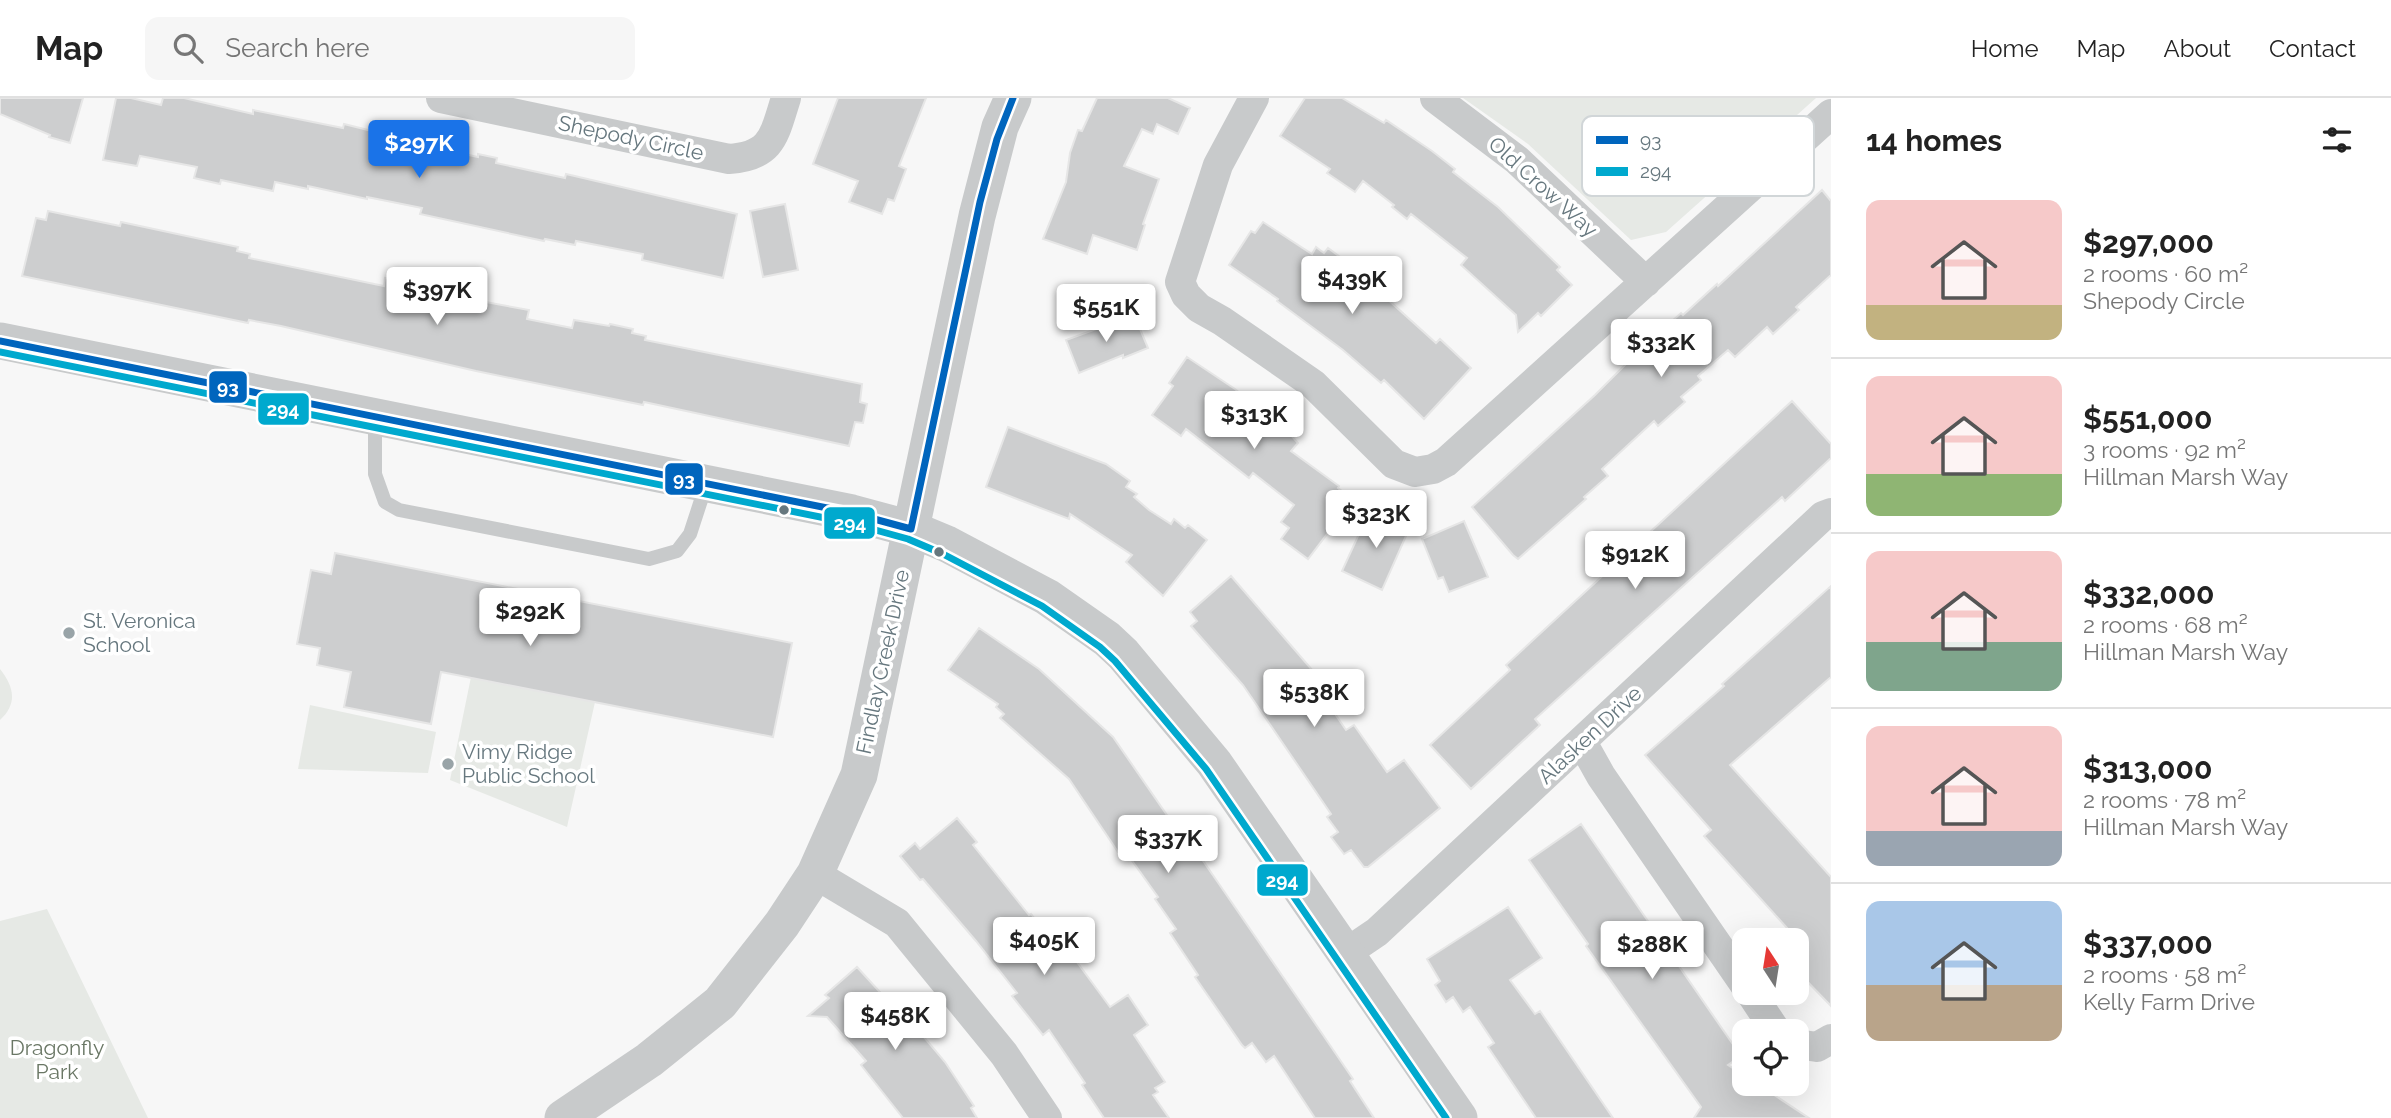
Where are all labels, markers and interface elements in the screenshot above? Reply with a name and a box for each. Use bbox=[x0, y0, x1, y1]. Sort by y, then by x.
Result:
search box bbox=[145, 17, 635, 80]
text: Map bbox=[35, 29, 103, 68]
icon: search bbox=[169, 29, 207, 67]
text: Search here bbox=[225, 33, 370, 63]
text: Home bbox=[1971, 34, 2039, 63]
text: Map bbox=[2077, 34, 2125, 63]
text: About bbox=[2163, 34, 2231, 63]
text: Contact bbox=[2269, 34, 2356, 63]
street label: Shepody Circle bbox=[556, 110, 706, 165]
legend bbox=[1582, 116, 1814, 196]
pin: $297K bbox=[370, 120, 468, 180]
icon: filters bbox=[2318, 121, 2356, 159]
text: 14 homes bbox=[1866, 123, 2002, 158]
text: $297K bbox=[384, 129, 454, 156]
text: 93 bbox=[1640, 129, 1661, 151]
street label: Old Crow Way bbox=[1484, 131, 1603, 242]
text: 294 bbox=[1640, 160, 1671, 182]
text: $297,000 bbox=[2083, 225, 2214, 260]
icon: home bbox=[1922, 228, 2006, 312]
pin: $439K bbox=[1303, 256, 1401, 316]
text: 2 rooms · 60 m² bbox=[2083, 260, 2248, 287]
text: $439K bbox=[1317, 265, 1387, 292]
pin: $397K bbox=[388, 268, 486, 327]
text: $397K bbox=[402, 276, 472, 303]
pin: $551K bbox=[1057, 285, 1155, 344]
text: Shepody Circle bbox=[2083, 287, 2245, 314]
text: $551K bbox=[1073, 293, 1139, 320]
pin: $332K bbox=[1612, 320, 1710, 379]
text: $332K bbox=[1627, 328, 1695, 355]
line badge: 93 bbox=[208, 370, 248, 404]
text: 93 bbox=[217, 376, 239, 398]
line badge: 294 bbox=[257, 392, 310, 426]
pin: $313K bbox=[1205, 392, 1303, 451]
text: 294 bbox=[267, 398, 300, 420]
text: $313K bbox=[1221, 400, 1287, 427]
text: $551,000 bbox=[2083, 401, 2212, 436]
icon: home bbox=[1922, 404, 2006, 488]
text: 3 rooms · 92 m² bbox=[2083, 436, 2246, 463]
line badge: 93 bbox=[664, 462, 704, 496]
text: Hillman Marsh Way bbox=[2083, 463, 2288, 490]
text: 93 bbox=[673, 468, 695, 490]
pin: $323K bbox=[1327, 490, 1425, 550]
text: $323K bbox=[1342, 499, 1410, 526]
unlabelled marker bbox=[777, 503, 791, 517]
line badge: 294 bbox=[823, 506, 876, 540]
text: 294 bbox=[834, 512, 867, 534]
pin: $912K bbox=[1586, 532, 1684, 591]
text: $912K bbox=[1601, 540, 1669, 567]
unlabelled marker bbox=[932, 545, 946, 559]
street label: Findlay Creek Drive bbox=[851, 567, 914, 756]
text: $332,000 bbox=[2083, 576, 2214, 611]
icon: home bbox=[1922, 579, 2006, 663]
pin: $292K bbox=[481, 588, 579, 648]
text: $292K bbox=[495, 597, 565, 624]
place label: St. Veronica School bbox=[83, 608, 196, 657]
text: 2 rooms · 68 m² bbox=[2083, 611, 2248, 638]
marker: St. Veronica School bbox=[61, 625, 77, 641]
text: Hillman Marsh Way bbox=[2083, 638, 2288, 665]
pin: $538K bbox=[1265, 670, 1363, 729]
text: $538K bbox=[1279, 678, 1349, 705]
street label: Alasken Drive bbox=[1533, 680, 1646, 789]
place label: Vimy Ridge Public School bbox=[462, 739, 595, 788]
text: $313,000 bbox=[2083, 751, 2212, 786]
icon: home bbox=[1922, 754, 2006, 838]
marker: Vimy Ridge Public School bbox=[440, 756, 456, 772]
text: 2 rooms · 78 m² bbox=[2083, 786, 2246, 813]
text: Hillman Marsh Way bbox=[2083, 813, 2288, 840]
pin: $337K bbox=[1119, 816, 1217, 875]
text: $337K bbox=[1134, 824, 1202, 851]
line badge: 294 bbox=[1256, 863, 1309, 897]
text: 294 bbox=[1266, 869, 1299, 891]
pin: $405K bbox=[995, 918, 1093, 977]
pin: $288K bbox=[1603, 922, 1701, 981]
text: $405K bbox=[1009, 926, 1079, 953]
text: $337,000 bbox=[2083, 926, 2213, 961]
north arrow bbox=[1732, 928, 1810, 1004]
map controls bbox=[1732, 928, 1809, 1096]
icon: home bbox=[1922, 929, 2006, 1013]
text: $288K bbox=[1617, 930, 1687, 957]
text: 2 rooms · 58 m² bbox=[2083, 961, 2246, 988]
text: Kelly Farm Drive bbox=[2083, 988, 2255, 1015]
pin: $458K bbox=[846, 992, 944, 1052]
text: $458K bbox=[860, 1001, 930, 1028]
button: locate bbox=[1732, 1019, 1809, 1096]
park label: Dragonfly Park bbox=[10, 1035, 104, 1084]

